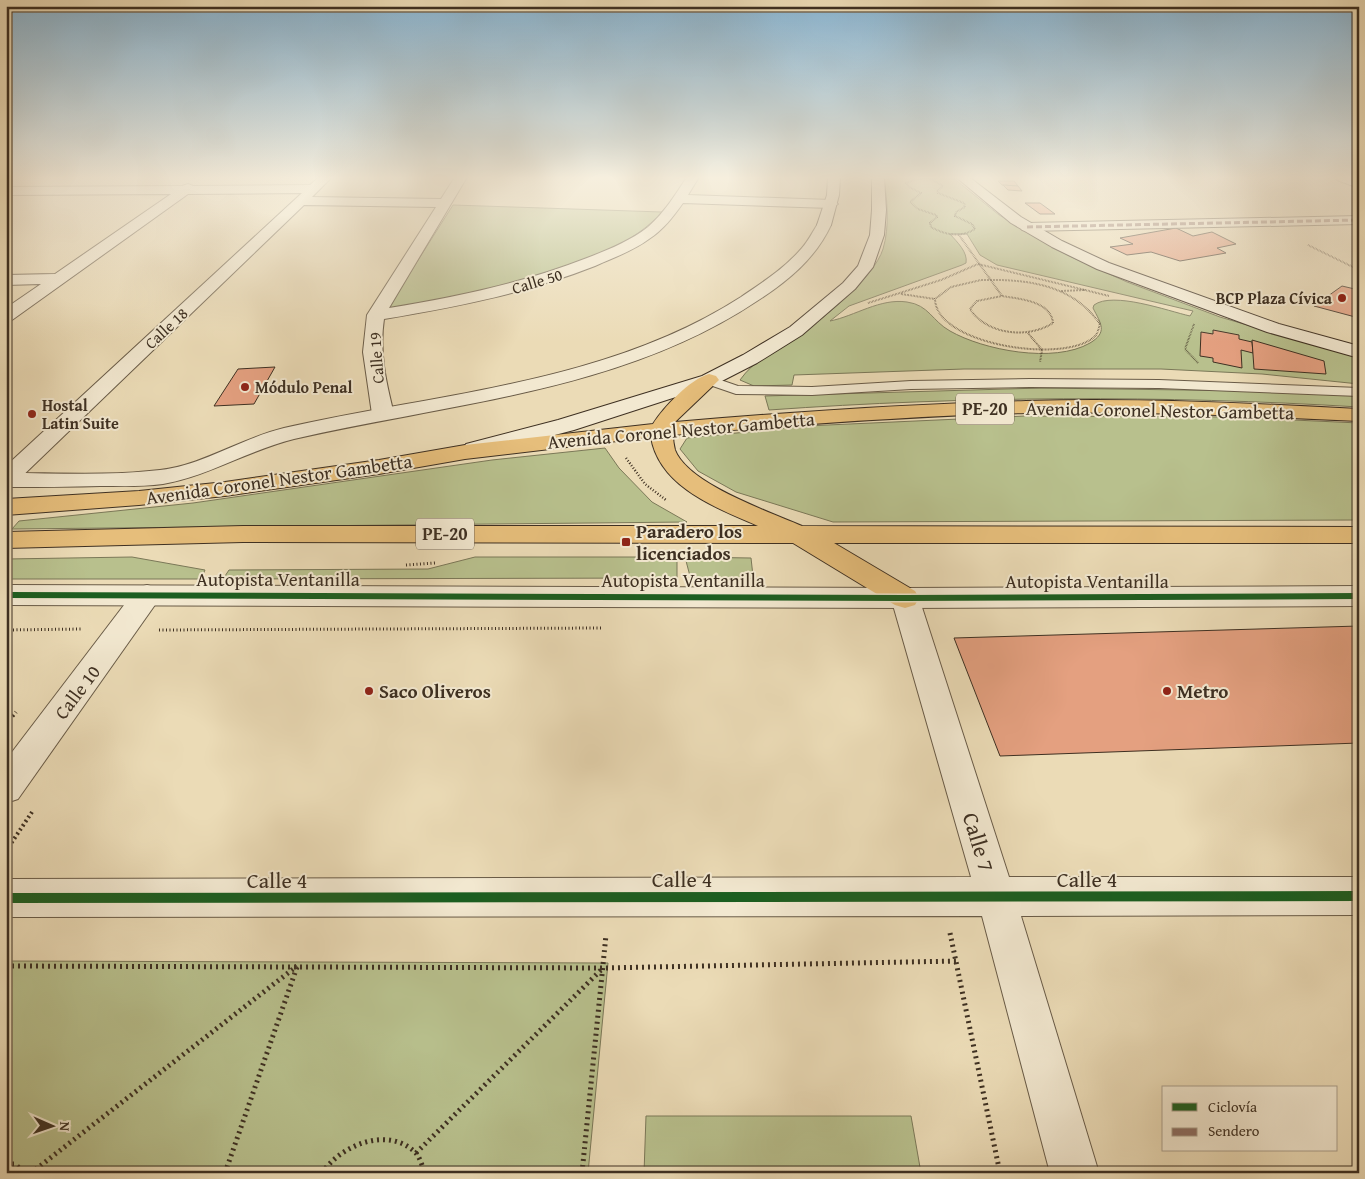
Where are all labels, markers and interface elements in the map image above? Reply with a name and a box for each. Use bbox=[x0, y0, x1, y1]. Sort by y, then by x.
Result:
street label: Calle 50 bbox=[509, 262, 565, 300]
place label: BCP Plaza Cívica bbox=[1216, 286, 1333, 310]
marker: BCP Plaza Cívica bbox=[1336, 292, 1348, 304]
street label: Calle 18 bbox=[139, 301, 193, 354]
street label: Calle 19 bbox=[362, 331, 390, 385]
place label: Módulo Penal bbox=[255, 375, 352, 399]
marker: Módulo Penal bbox=[239, 381, 251, 393]
place label: Hostal Latin Suite bbox=[42, 393, 119, 435]
road number: PE-20 bbox=[956, 394, 1014, 424]
street label: Avenida Coronel Nestor Gambetta bbox=[1026, 394, 1294, 426]
street label: Avenida Coronel Nestor Gambetta bbox=[546, 404, 816, 456]
marker: Hostal Latin Suite bbox=[26, 408, 38, 420]
street label: Avenida Coronel Nestor Gambetta bbox=[144, 446, 414, 512]
place label: Paradero los licenciados bbox=[636, 517, 742, 567]
road number: PE-20 bbox=[416, 518, 474, 550]
marker: Paradero los licenciados bbox=[620, 536, 632, 548]
street label: Autopista Ventanilla bbox=[196, 565, 360, 593]
street label: Autopista Ventanilla bbox=[601, 566, 765, 594]
street label: Autopista Ventanilla bbox=[1005, 567, 1169, 595]
street label: Calle 10 bbox=[47, 659, 107, 725]
place label: Saco Oliveros bbox=[379, 677, 491, 705]
place label: Metro bbox=[1177, 677, 1228, 705]
marker: Saco Oliveros bbox=[363, 685, 375, 697]
marker: Metro bbox=[1161, 685, 1173, 697]
street label: Calle 7 bbox=[955, 808, 1003, 876]
street label: Calle 4 bbox=[652, 863, 712, 895]
street label: Calle 4 bbox=[1057, 863, 1117, 895]
street label: Calle 4 bbox=[247, 864, 307, 896]
legend bbox=[1162, 1086, 1338, 1152]
text: Ciclovía bbox=[1208, 1096, 1257, 1117]
north arrow bbox=[28, 1102, 78, 1152]
text: Sendero bbox=[1208, 1120, 1260, 1141]
text: N bbox=[55, 1121, 75, 1132]

